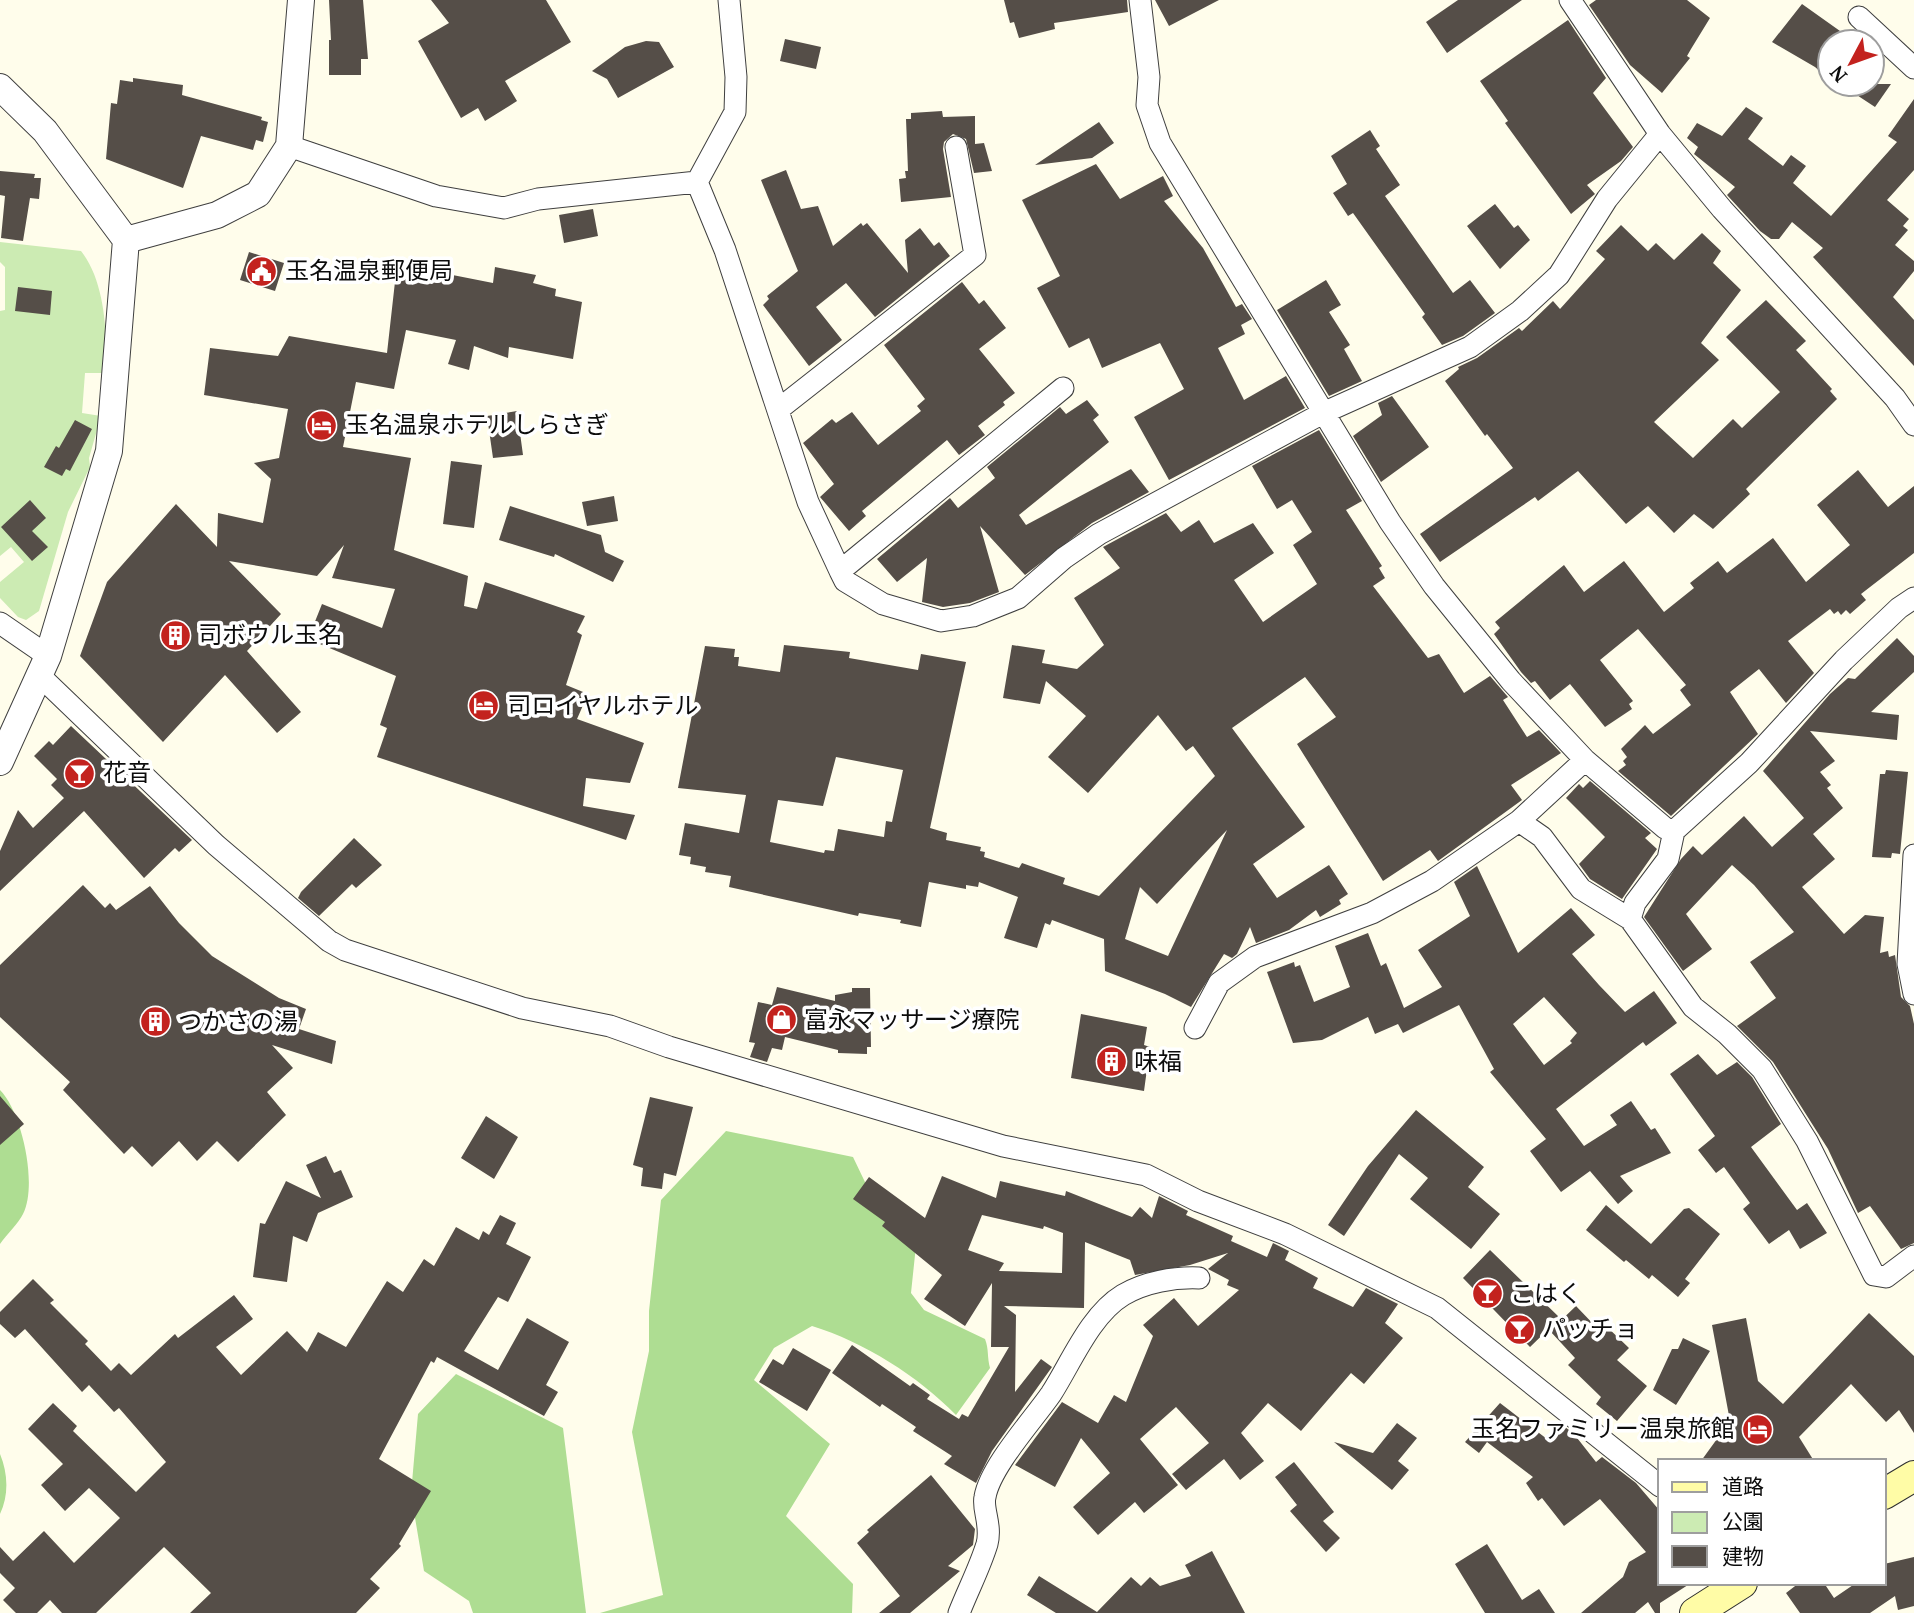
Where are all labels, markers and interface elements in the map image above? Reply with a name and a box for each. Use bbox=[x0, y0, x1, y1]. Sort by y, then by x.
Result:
north arrow bbox=[1816, 28, 1886, 98]
text: N bbox=[1823, 60, 1852, 88]
public building icon: 玉名温泉郵便局 bbox=[245, 254, 279, 288]
place label: 玉名温泉郵便局 bbox=[285, 254, 453, 286]
hotel icon: 玉名温泉ホテルしらさぎ bbox=[305, 408, 339, 442]
place label: 玉名温泉ホテルしらさぎ bbox=[345, 408, 609, 440]
building icon: 司ボウル玉名 bbox=[158, 618, 192, 652]
place label: 司ボウル玉名 bbox=[198, 618, 342, 650]
hotel icon: 司ロイヤルホテル bbox=[467, 689, 501, 723]
place label: 司ロイヤルホテル bbox=[507, 689, 698, 721]
bar icon: 花音 bbox=[63, 756, 97, 790]
place label: 花音 bbox=[103, 756, 151, 788]
shop icon: 富永マッサージ療院 bbox=[764, 1003, 798, 1037]
place label: 富永マッサージ療院 bbox=[804, 1003, 1020, 1035]
building icon: つかさの湯 bbox=[138, 1005, 172, 1039]
place label: つかさの湯 bbox=[178, 1005, 298, 1037]
building icon: 味福 bbox=[1094, 1045, 1128, 1079]
place label: 味福 bbox=[1134, 1045, 1182, 1077]
bar icon: こはく bbox=[1470, 1277, 1504, 1311]
place label: こはく bbox=[1510, 1277, 1582, 1309]
bar icon: パッチョ bbox=[1502, 1312, 1536, 1346]
place label: パッチョ bbox=[1542, 1312, 1638, 1344]
place label: 玉名ファミリー温泉旅館 bbox=[1471, 1412, 1735, 1444]
hotel icon: 玉名ファミリー温泉旅館 bbox=[1741, 1412, 1775, 1446]
legend bbox=[1658, 1459, 1886, 1585]
text: 道路 bbox=[1722, 1472, 1764, 1500]
text: 公園 bbox=[1722, 1507, 1764, 1535]
text: 建物 bbox=[1722, 1542, 1764, 1570]

